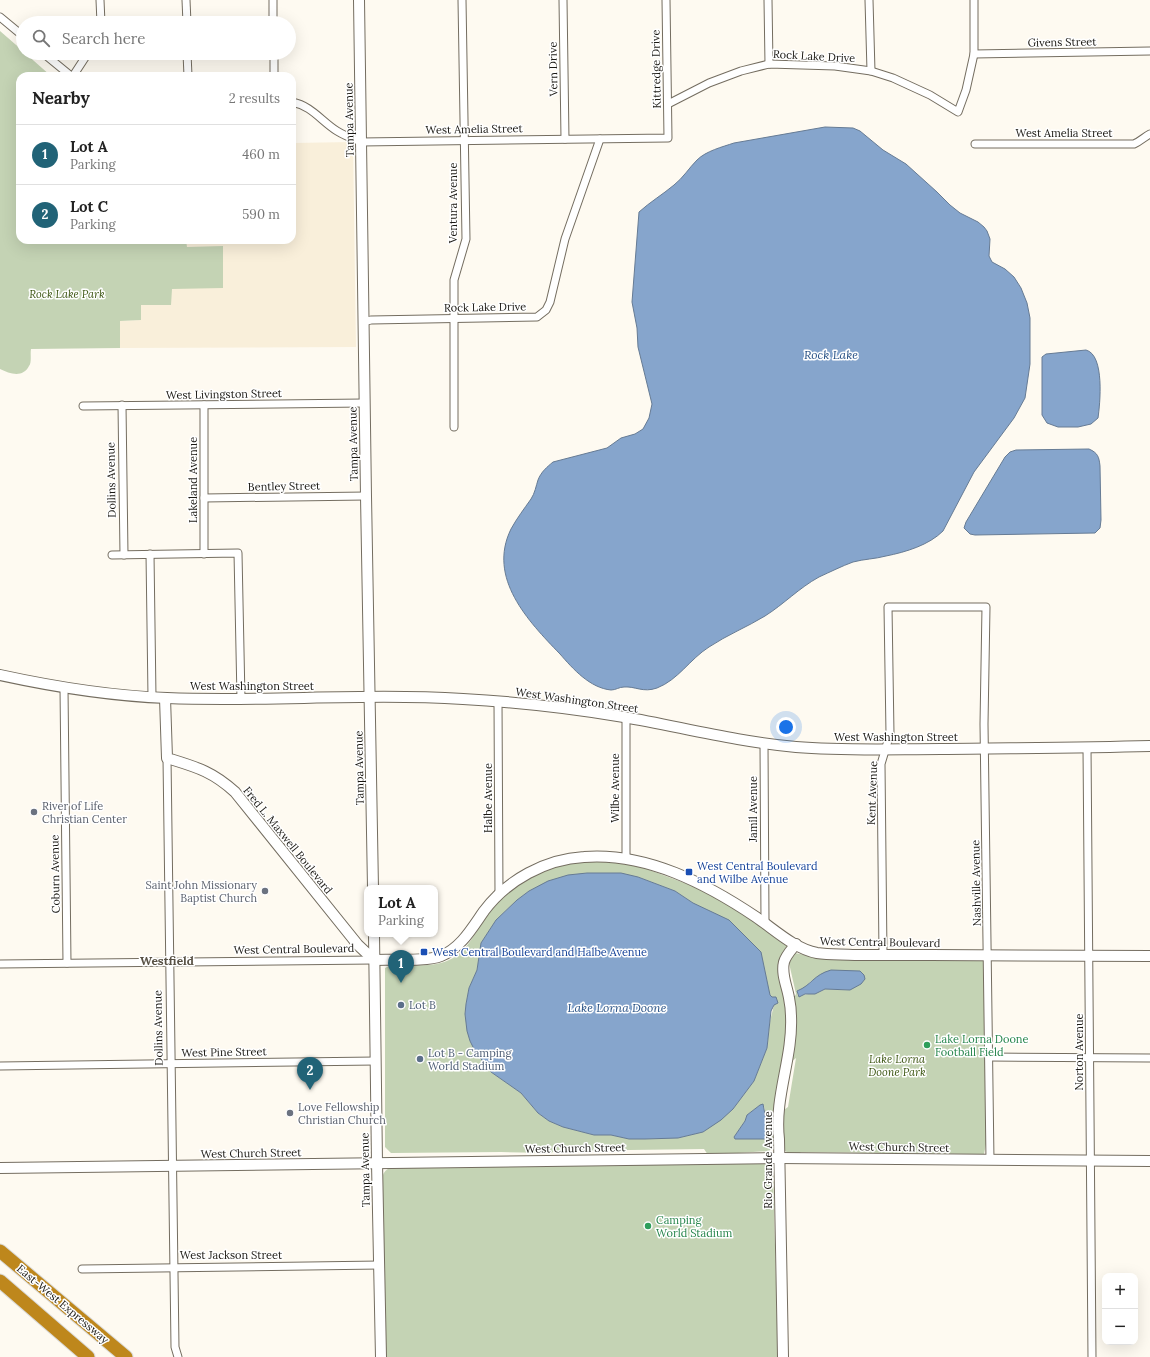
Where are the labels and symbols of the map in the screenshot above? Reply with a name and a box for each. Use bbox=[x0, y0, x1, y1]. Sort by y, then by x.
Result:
street label: Kittredge Drive bbox=[648, 29, 664, 109]
street label: Givens Street bbox=[1027, 34, 1097, 50]
street label: Vern Drive bbox=[546, 42, 560, 97]
street label: Rock Lake Drive bbox=[772, 47, 856, 65]
street label: Tampa Avenue bbox=[341, 82, 357, 157]
street label: West Amelia Street bbox=[425, 121, 523, 137]
street label: West Amelia Street bbox=[1015, 126, 1113, 140]
street label: Ventura Avenue bbox=[446, 163, 460, 244]
park label: Rock Lake Park bbox=[29, 287, 105, 301]
street label: Rock Lake Drive bbox=[444, 299, 526, 315]
water label: Rock Lake bbox=[804, 347, 858, 362]
street label: West Livingston Street bbox=[166, 386, 283, 402]
street label: Tampa Avenue bbox=[345, 406, 361, 481]
street label: Lakeland Avenue bbox=[186, 437, 200, 523]
street label: Dollins Avenue bbox=[103, 442, 119, 518]
street label: Bentley Street bbox=[248, 478, 321, 494]
street label: West Washington Street bbox=[190, 679, 315, 693]
street label: West Washington Street bbox=[515, 684, 640, 716]
your location bbox=[776, 717, 796, 737]
street label: Tampa Avenue bbox=[351, 730, 367, 805]
street label: West Washington Street bbox=[834, 730, 959, 744]
street label: Wilbe Avenue bbox=[608, 753, 622, 823]
street label: Kent Avenue bbox=[864, 761, 880, 825]
street label: Halbe Avenue bbox=[481, 763, 495, 833]
street label: Jamil Avenue bbox=[746, 776, 760, 843]
street label: Fred L. Maxwell Boulevard bbox=[240, 783, 336, 897]
place label: River of Life Christian Center bbox=[42, 799, 127, 826]
marker: River of Life Christian Center bbox=[29, 807, 39, 817]
street label: Coburn Avenue bbox=[47, 834, 63, 913]
street label: Nashville Avenue bbox=[968, 840, 984, 926]
place label: West Central Boulevard and Wilbe Avenue bbox=[697, 859, 818, 886]
marker: West Central Boulevard and Wilbe Avenue bbox=[684, 867, 694, 877]
place label: Saint John Missionary Baptist Church bbox=[146, 878, 257, 905]
marker: Saint John Missionary Baptist Church bbox=[260, 886, 270, 896]
street label: West Central Boulevard bbox=[820, 934, 941, 950]
street label: West Central Boulevard bbox=[234, 941, 355, 957]
place label: West Central Boulevard and Halbe Avenue bbox=[432, 945, 647, 959]
marker: West Central Boulevard and Halbe Avenue bbox=[419, 947, 429, 957]
pin: 1 bbox=[388, 950, 414, 983]
district label: Westfield bbox=[140, 953, 194, 968]
street label: Dollins Avenue bbox=[150, 990, 166, 1066]
place label: Lot B bbox=[409, 998, 436, 1012]
marker: Lot B bbox=[396, 1000, 406, 1010]
water label: Lake Lorna Doone bbox=[568, 1000, 667, 1015]
street label: Norton Avenue bbox=[1072, 1013, 1086, 1091]
place label: Lake Lorna Doone Football Field bbox=[935, 1032, 1029, 1059]
marker: Lake Lorna Doone Football Field bbox=[922, 1040, 932, 1050]
street label: West Pine Street bbox=[181, 1044, 267, 1060]
place label: Lot B - Camping World Stadium bbox=[428, 1046, 512, 1073]
park label: Lake Lorna Doone Park bbox=[868, 1052, 926, 1079]
marker: Lot B - Camping World Stadium bbox=[415, 1054, 425, 1064]
pin: 2 bbox=[297, 1057, 323, 1090]
place label: Love Fellowship Christian Church bbox=[298, 1100, 386, 1127]
marker: Love Fellowship Christian Church bbox=[285, 1108, 295, 1118]
street label: Rio Grande Avenue bbox=[761, 1111, 775, 1209]
street label: Tampa Avenue bbox=[357, 1132, 373, 1207]
street label: West Church Street bbox=[848, 1139, 950, 1155]
street label: West Church Street bbox=[524, 1140, 626, 1156]
street label: West Church Street bbox=[200, 1145, 302, 1161]
place label: Camping World Stadium bbox=[656, 1213, 732, 1240]
marker: Camping World Stadium bbox=[643, 1221, 653, 1231]
street label: West Jackson Street bbox=[180, 1248, 283, 1262]
street label: East-West Expressway bbox=[14, 1261, 112, 1347]

